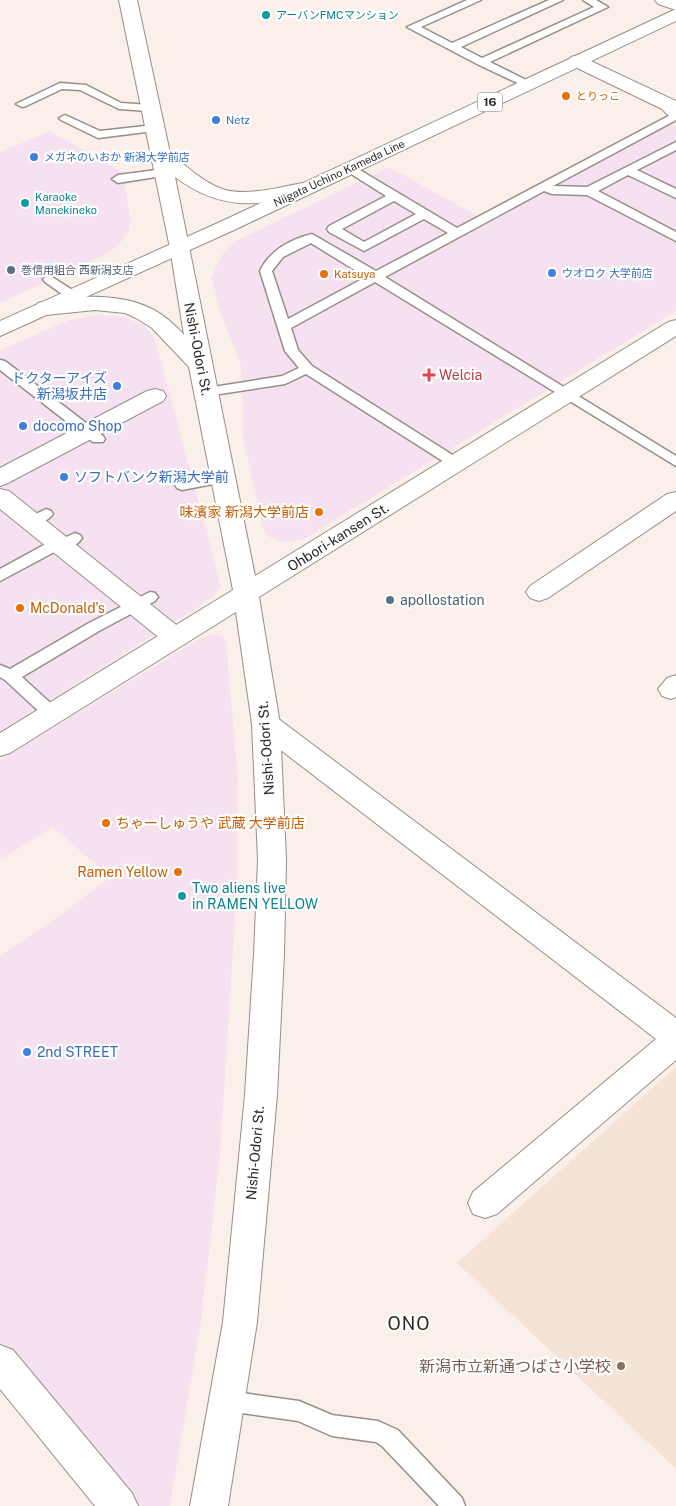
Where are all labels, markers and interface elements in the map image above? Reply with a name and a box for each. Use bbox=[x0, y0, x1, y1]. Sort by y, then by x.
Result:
marker: アーバンFMCマンション bbox=[260, 9, 272, 21]
place label: アーバンFMCマンション bbox=[276, 9, 399, 21]
marker: とりっこ bbox=[560, 90, 572, 102]
place label: とりっこ bbox=[576, 90, 620, 102]
road number: 16 bbox=[478, 92, 502, 111]
marker: Netz bbox=[210, 114, 222, 126]
place label: Netz bbox=[226, 114, 250, 126]
street label: Niigata Uchino Kameda Line bbox=[271, 137, 407, 209]
marker: メガネのいおか 新潟大学前店 bbox=[28, 151, 40, 163]
place label: メガネのいおか 新潟大学前店 bbox=[44, 151, 190, 163]
place label: Karaoke Manekineko bbox=[35, 191, 97, 216]
marker: Karaoke Manekineko bbox=[19, 197, 31, 209]
marker: 巻信用組合 西新潟支店 bbox=[5, 264, 17, 276]
place label: 巻信用組合 西新潟支店 bbox=[21, 264, 134, 276]
marker: ウオロク 大学前店 bbox=[546, 267, 558, 279]
place label: ウオロク 大学前店 bbox=[562, 267, 653, 279]
marker: Katsuya bbox=[318, 268, 330, 280]
place label: Katsuya bbox=[334, 268, 375, 280]
street label: Nishi-Odori St. bbox=[181, 301, 215, 397]
place label: Welcia bbox=[439, 367, 482, 383]
marker: Welcia bbox=[423, 369, 435, 381]
place label: ドクターアイズ 新潟坂井店 bbox=[11, 370, 107, 402]
marker: ドクターアイズ 新潟坂井店 bbox=[111, 380, 123, 392]
place label: docomo Shop bbox=[33, 418, 122, 434]
marker: docomo Shop bbox=[17, 420, 29, 432]
place label: ソフトバンク新潟大学前 bbox=[74, 469, 229, 485]
marker: ソフトバンク新潟大学前 bbox=[58, 471, 70, 483]
street label: Ohbori-kansen St. bbox=[284, 499, 392, 575]
place label: 味濱家 新潟大学前店 bbox=[180, 504, 309, 520]
marker: 味濱家 新潟大学前店 bbox=[313, 506, 325, 518]
place label: apollostation bbox=[400, 592, 484, 608]
marker: apollostation bbox=[384, 594, 396, 606]
place label: McDonald's bbox=[30, 600, 105, 616]
marker: McDonald's bbox=[14, 602, 26, 614]
street label: Nishi-Odori St. bbox=[255, 700, 277, 796]
place label: ちゃーしゅうや 武蔵 大学前店 bbox=[116, 815, 305, 831]
marker: ちゃーしゅうや 武蔵 大学前店 bbox=[100, 817, 112, 829]
place label: Ramen Yellow bbox=[77, 864, 168, 880]
marker: Ramen Yellow bbox=[172, 866, 184, 878]
place label: Two aliens live in RAMEN YELLOW bbox=[192, 880, 319, 912]
marker: Two aliens live in RAMEN YELLOW bbox=[176, 890, 188, 902]
place label: 2nd STREET bbox=[37, 1044, 118, 1060]
marker: 2nd STREET bbox=[21, 1046, 33, 1058]
street label: Nishi-Odori St. bbox=[243, 1105, 267, 1201]
district label: ONO bbox=[388, 1313, 431, 1334]
place label: 新潟市立新通つばさ小学校 bbox=[419, 1357, 611, 1376]
marker: 新潟市立新通つばさ小学校 bbox=[615, 1360, 627, 1372]

